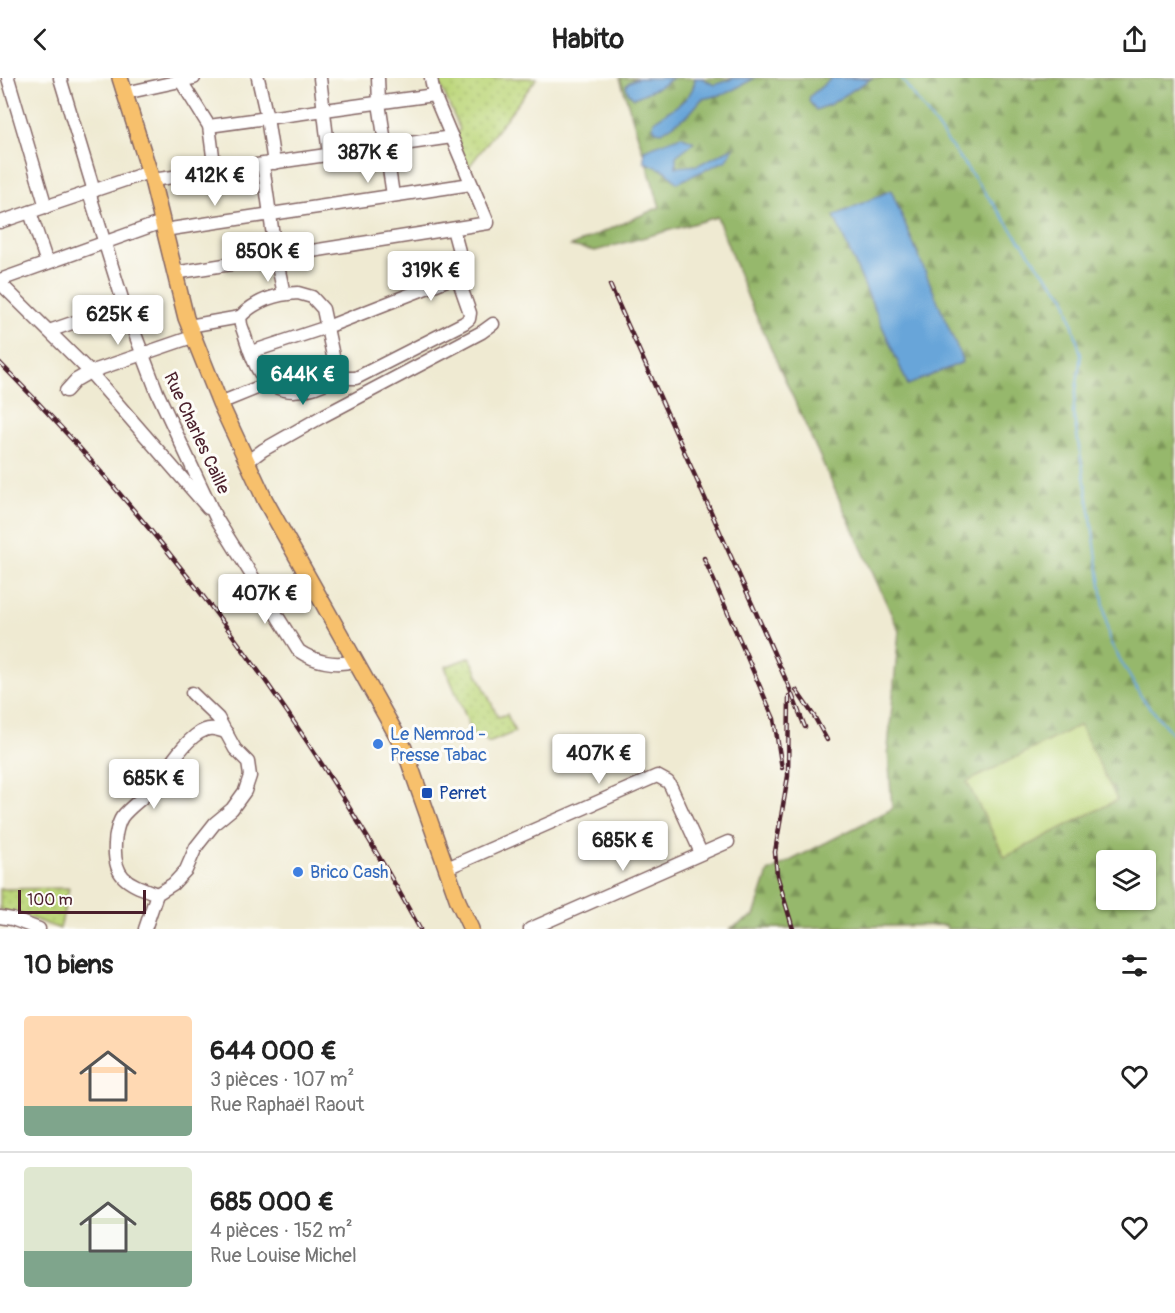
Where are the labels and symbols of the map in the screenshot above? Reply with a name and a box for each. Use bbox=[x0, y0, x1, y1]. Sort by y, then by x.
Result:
pin: 387K € bbox=[319, 133, 417, 184]
pin: 412K € bbox=[166, 156, 264, 207]
pin: 850K € bbox=[219, 232, 317, 283]
pin: 319K € bbox=[382, 251, 480, 302]
pin: 625K € bbox=[69, 295, 167, 346]
pin: 644K € bbox=[254, 355, 352, 406]
street label: Rue Charles Caille bbox=[158, 369, 235, 498]
pin: 407K € bbox=[216, 574, 314, 625]
place label: Le Nemrod - Presse Tabac bbox=[390, 723, 487, 767]
pin: 407K € bbox=[550, 734, 648, 785]
marker: Le Nemrod - Presse Tabac bbox=[371, 737, 385, 751]
pin: 685K € bbox=[105, 759, 203, 810]
place label: Perret bbox=[439, 782, 487, 805]
marker: Perret bbox=[420, 786, 434, 800]
pin: 685K € bbox=[574, 821, 672, 872]
place label: Brico Cash bbox=[310, 861, 389, 884]
marker: Brico Cash bbox=[291, 865, 305, 879]
scale bar bbox=[18, 887, 146, 914]

